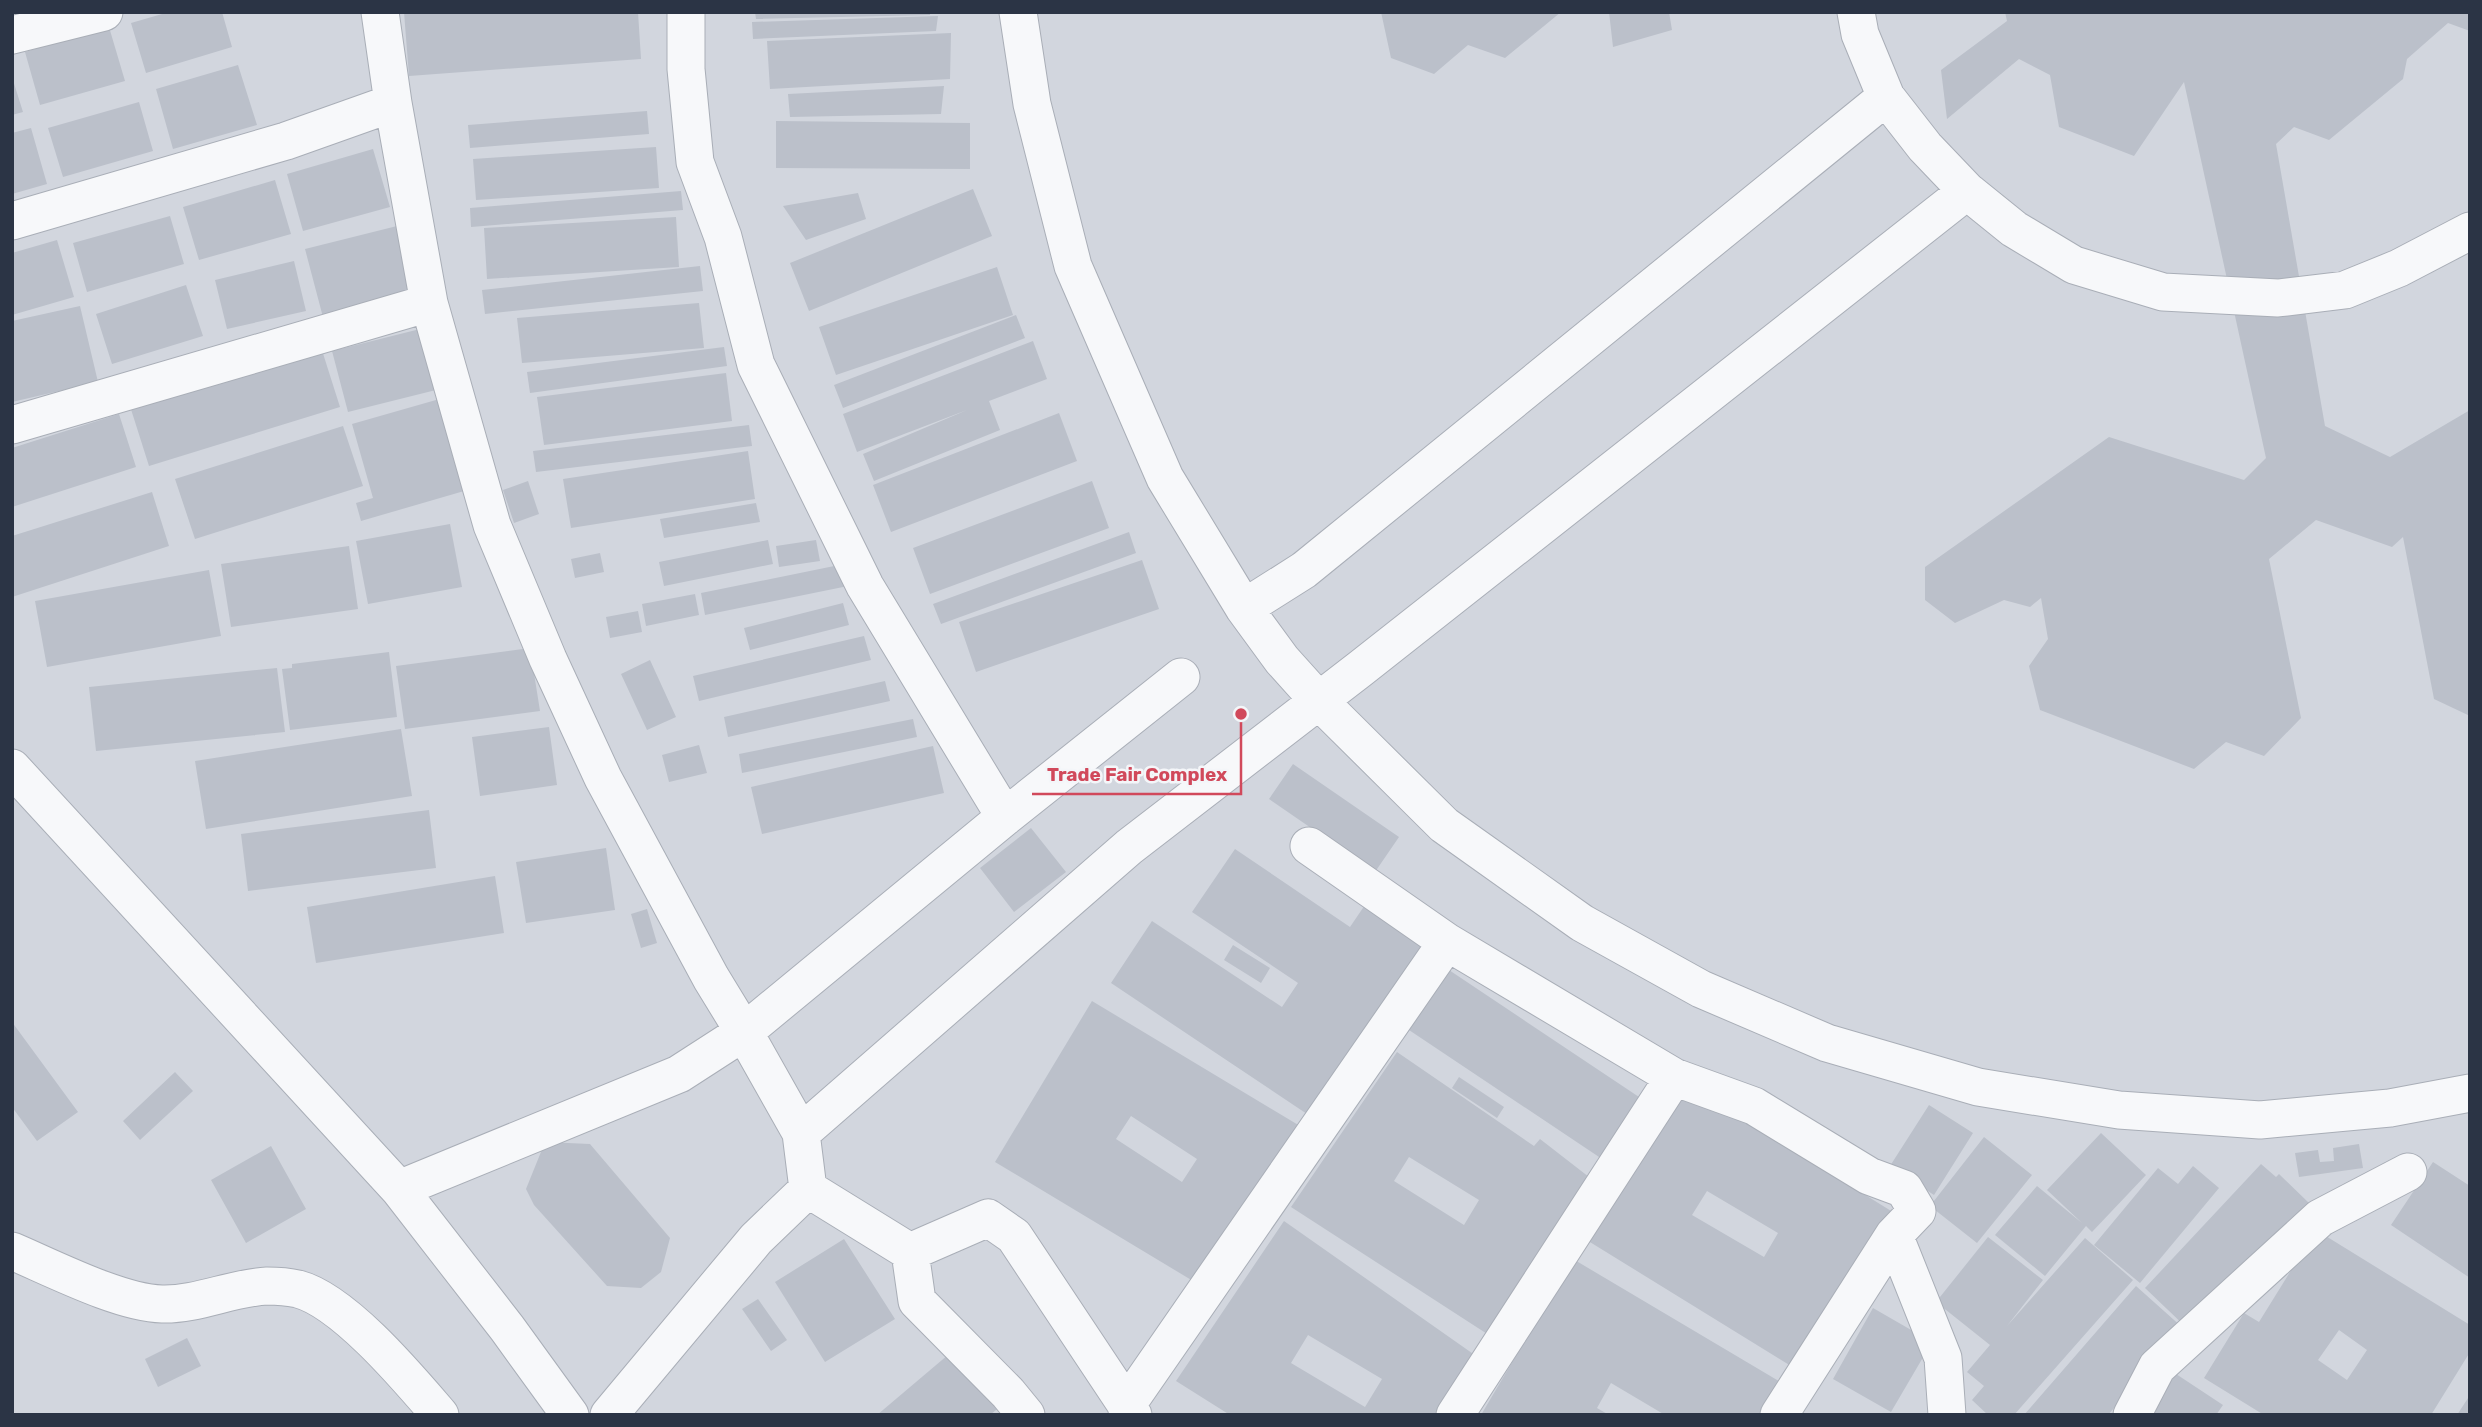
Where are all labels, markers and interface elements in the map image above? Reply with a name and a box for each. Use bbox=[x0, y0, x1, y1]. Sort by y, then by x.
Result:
callout: Trade Fair Complex bbox=[1032, 754, 1241, 794]
text: Trade Fair Complex bbox=[1047, 763, 1227, 786]

